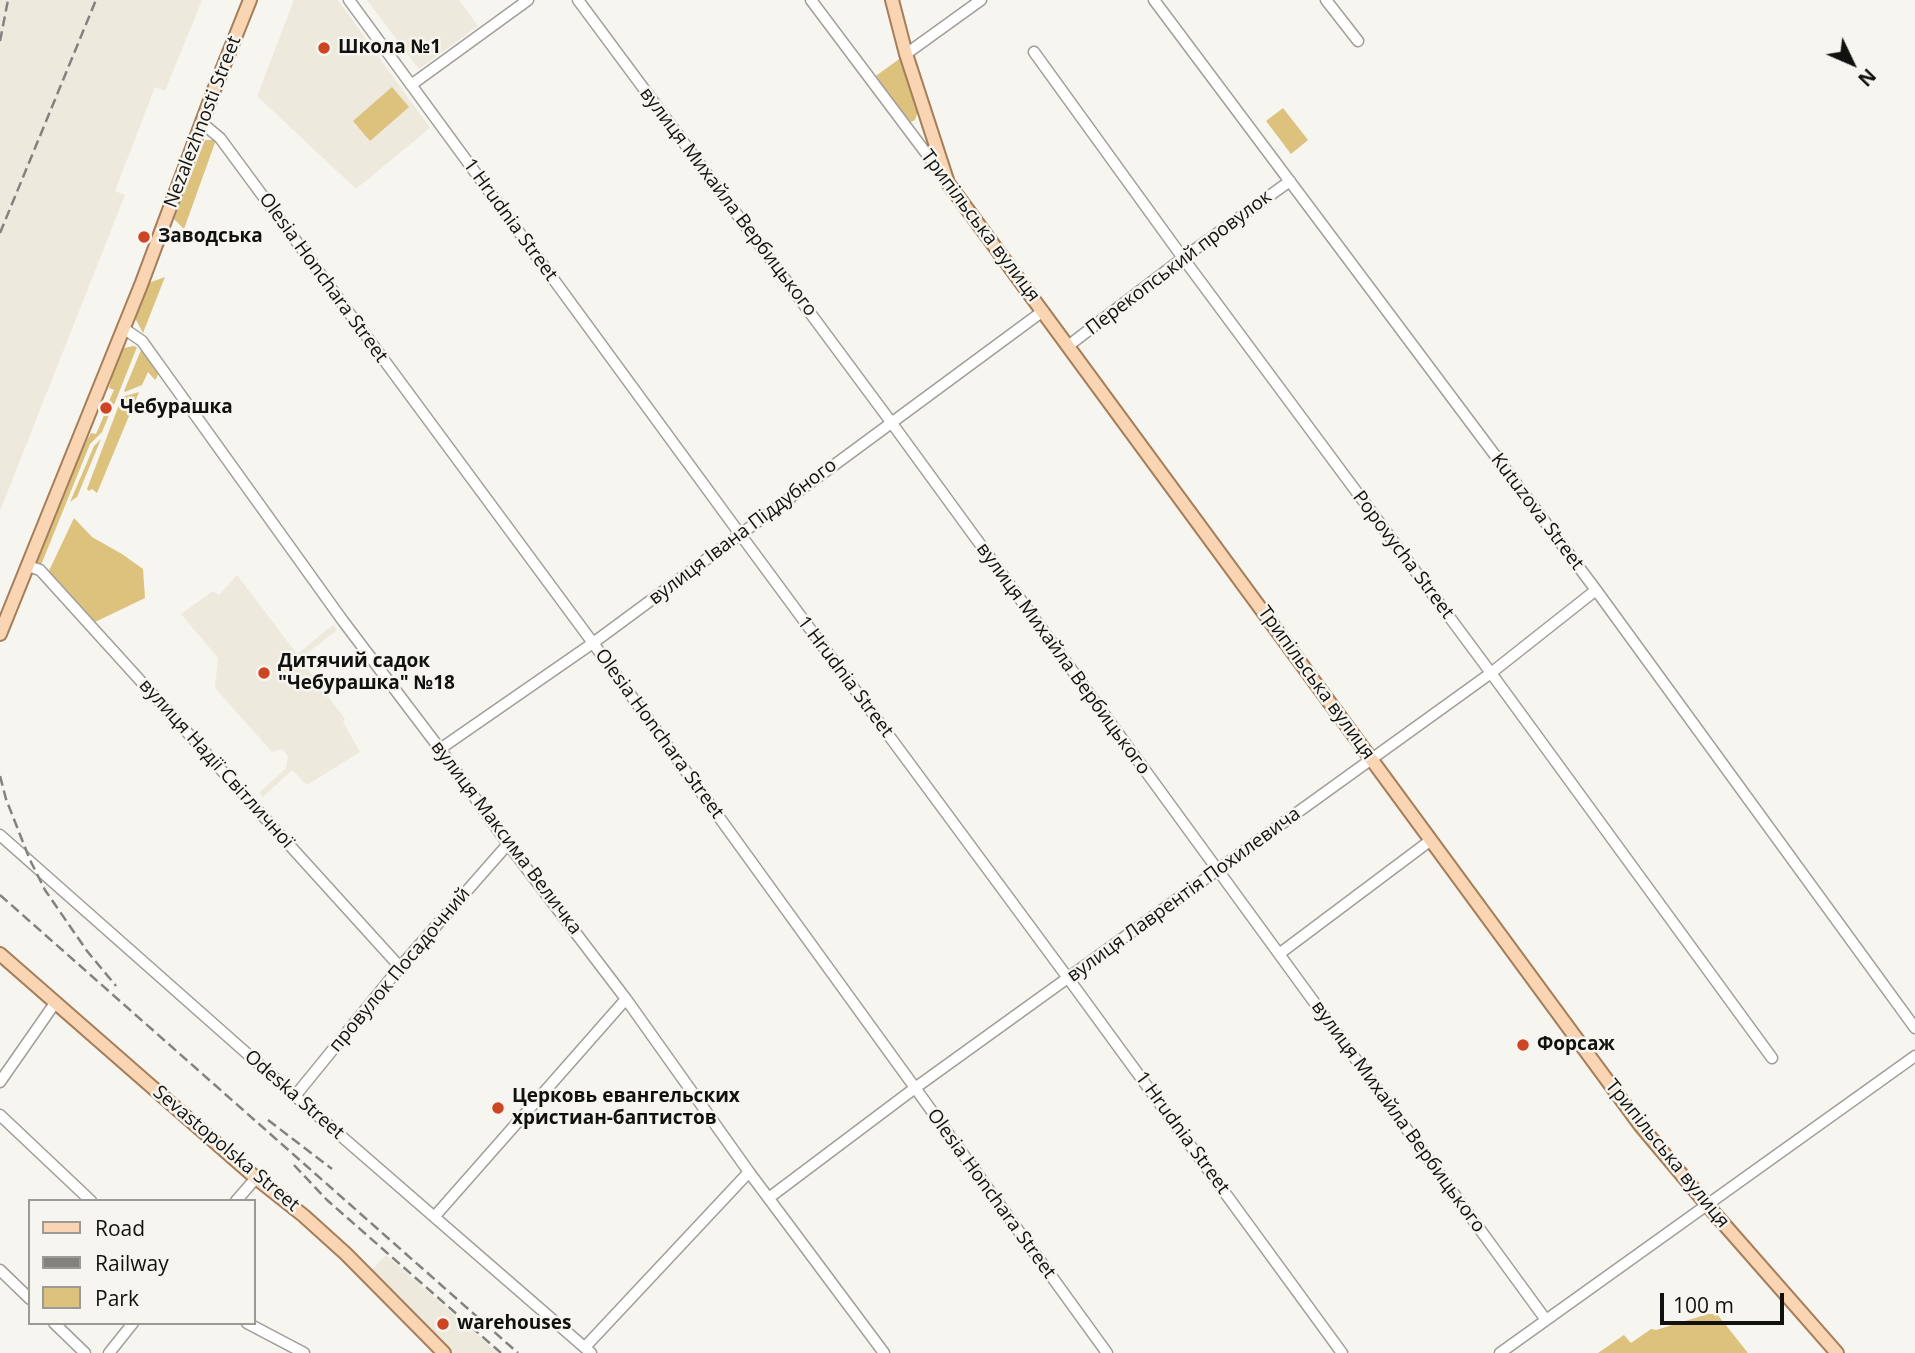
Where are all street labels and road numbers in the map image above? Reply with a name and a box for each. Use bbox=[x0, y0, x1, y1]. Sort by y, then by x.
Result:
street label: Nezalezhnosti Street bbox=[160, 33, 246, 211]
street label: вулиця Михайла Вербицького bbox=[634, 83, 822, 321]
street label: Трипільська вулиця bbox=[915, 146, 1045, 306]
street label: 1 Hrudnia Street bbox=[458, 154, 562, 286]
street label: Перекопський провулок bbox=[1082, 186, 1276, 340]
street label: Olesia Honchara Street bbox=[254, 189, 392, 367]
street label: Kutuzova Street bbox=[1486, 449, 1588, 575]
street label: вулиця Івана Піддубного bbox=[645, 454, 841, 610]
street label: Popovycha Street bbox=[1347, 487, 1459, 623]
street label: вулиця Михайла Вербицького bbox=[971, 539, 1155, 779]
street label: Трипільська вулиця bbox=[1253, 602, 1379, 764]
street label: 1 Hrudnia Street bbox=[792, 612, 898, 742]
street label: Olesia Honchara Street bbox=[590, 645, 728, 823]
street label: вулиця Надії Світличної bbox=[134, 675, 298, 853]
street label: вулиця Максима Величка bbox=[426, 737, 586, 939]
street label: вулиця Лаврентія Похилевича bbox=[1063, 803, 1305, 987]
street label: провулок Посадочний bbox=[325, 883, 475, 1057]
street label: вулиця Михайла Вербицького bbox=[1306, 997, 1490, 1237]
street label: Odeska Street bbox=[239, 1046, 349, 1144]
street label: 1 Hrudnia Street bbox=[1130, 1067, 1234, 1199]
street label: Трипільська вулиця bbox=[1600, 1075, 1734, 1233]
street label: Sevastopolska Street bbox=[148, 1081, 304, 1217]
street label: Olesia Honchara Street bbox=[922, 1105, 1060, 1283]

